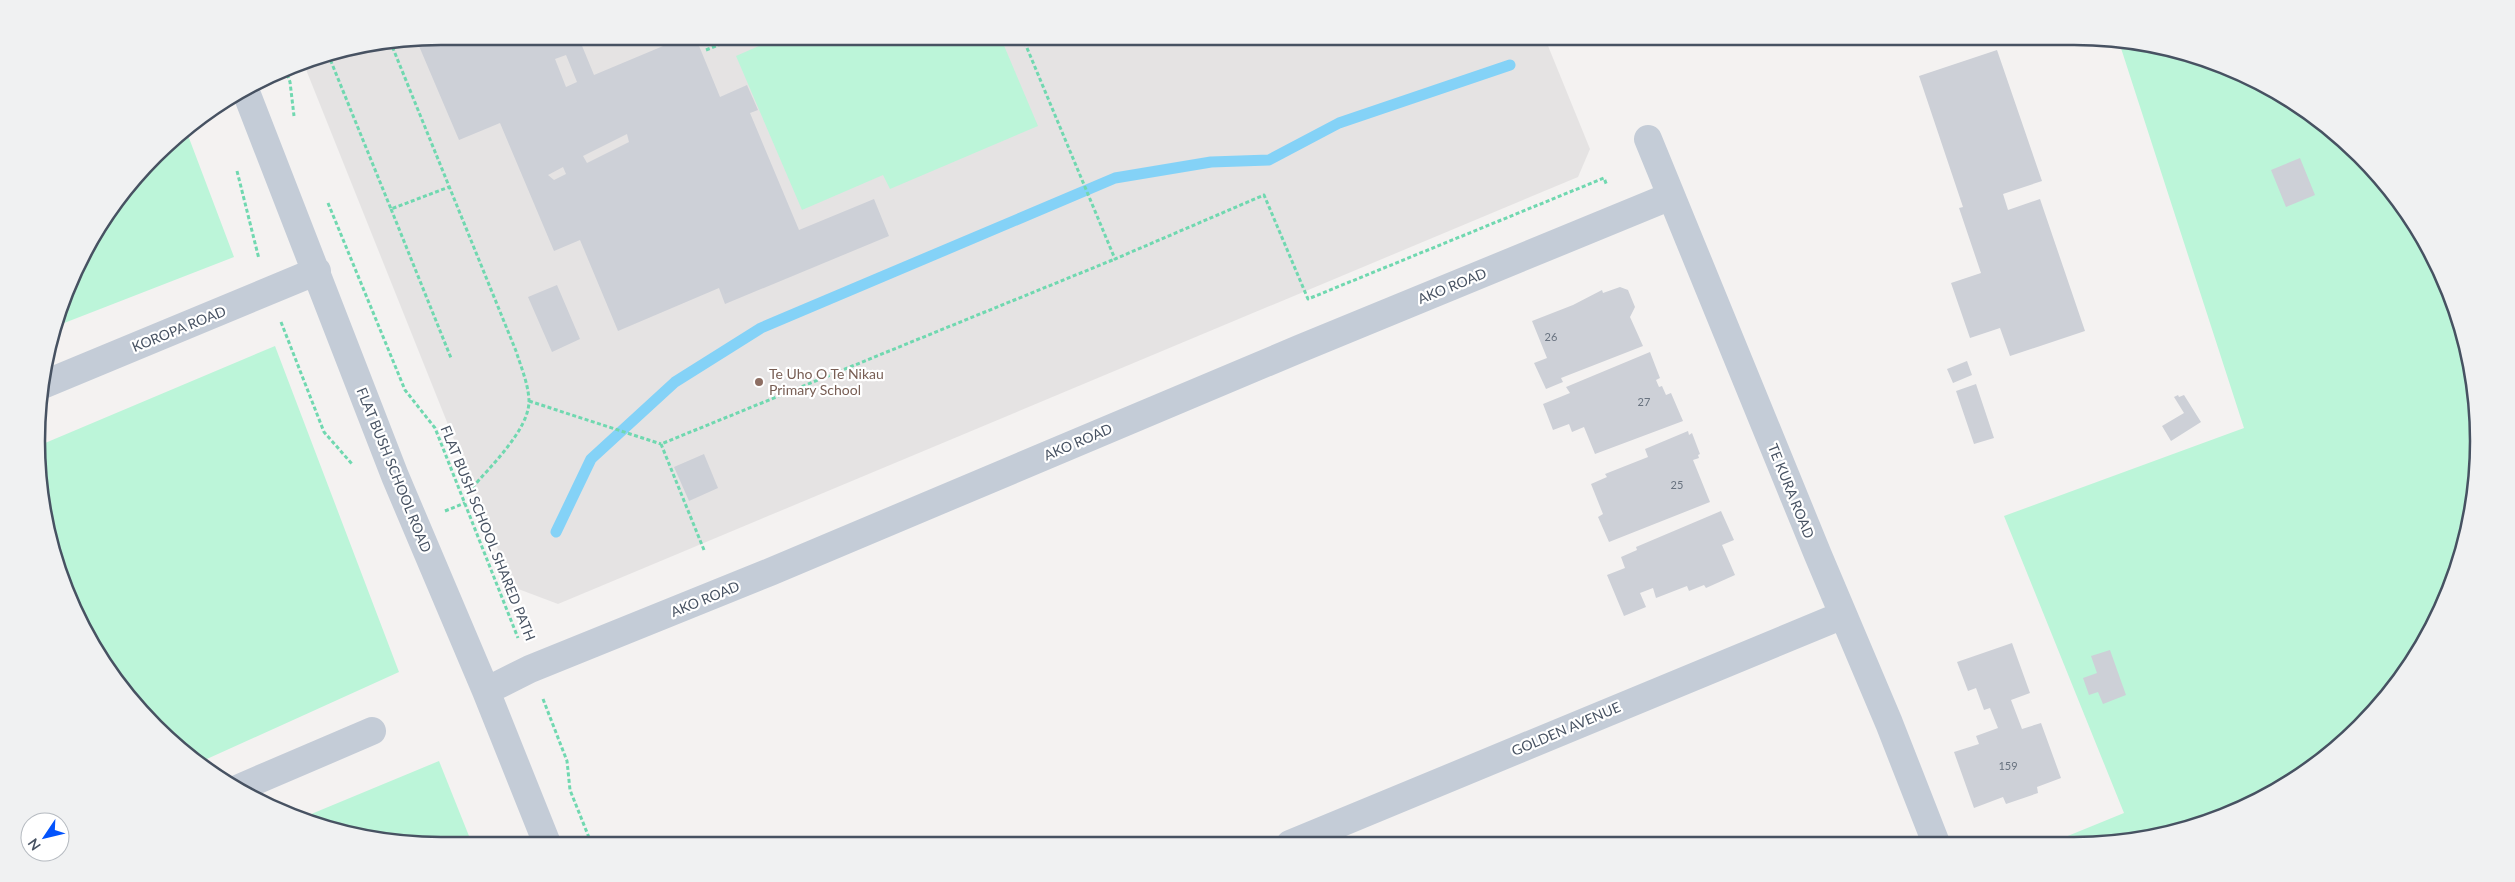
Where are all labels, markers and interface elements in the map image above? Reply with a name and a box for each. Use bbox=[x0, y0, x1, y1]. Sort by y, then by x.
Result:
street label: AKO ROAD bbox=[1415, 264, 1489, 307]
street label: KOROPA ROAD bbox=[129, 302, 228, 355]
house number: 26 bbox=[1545, 330, 1557, 343]
place label: Te Uho O Te Nikau Primary School bbox=[769, 365, 884, 398]
marker: Te Uho O Te Nikau Primary School bbox=[753, 376, 765, 388]
street label: FLAT BUSH SCHOOL ROAD bbox=[354, 385, 435, 555]
house number: 27 bbox=[1638, 395, 1650, 408]
street label: AKO ROAD bbox=[1041, 420, 1115, 464]
street label: FLAT BUSH SCHOOL SHARED PATH bbox=[437, 423, 540, 643]
street label: TE KURA ROAD bbox=[1765, 441, 1818, 541]
house number: 25 bbox=[1671, 478, 1683, 491]
street label: AKO ROAD bbox=[668, 577, 742, 620]
street label: GOLDEN AVENUE bbox=[1509, 698, 1623, 759]
house number: 159 bbox=[1998, 759, 2018, 772]
north arrow bbox=[20, 812, 70, 862]
text: N bbox=[24, 835, 44, 854]

